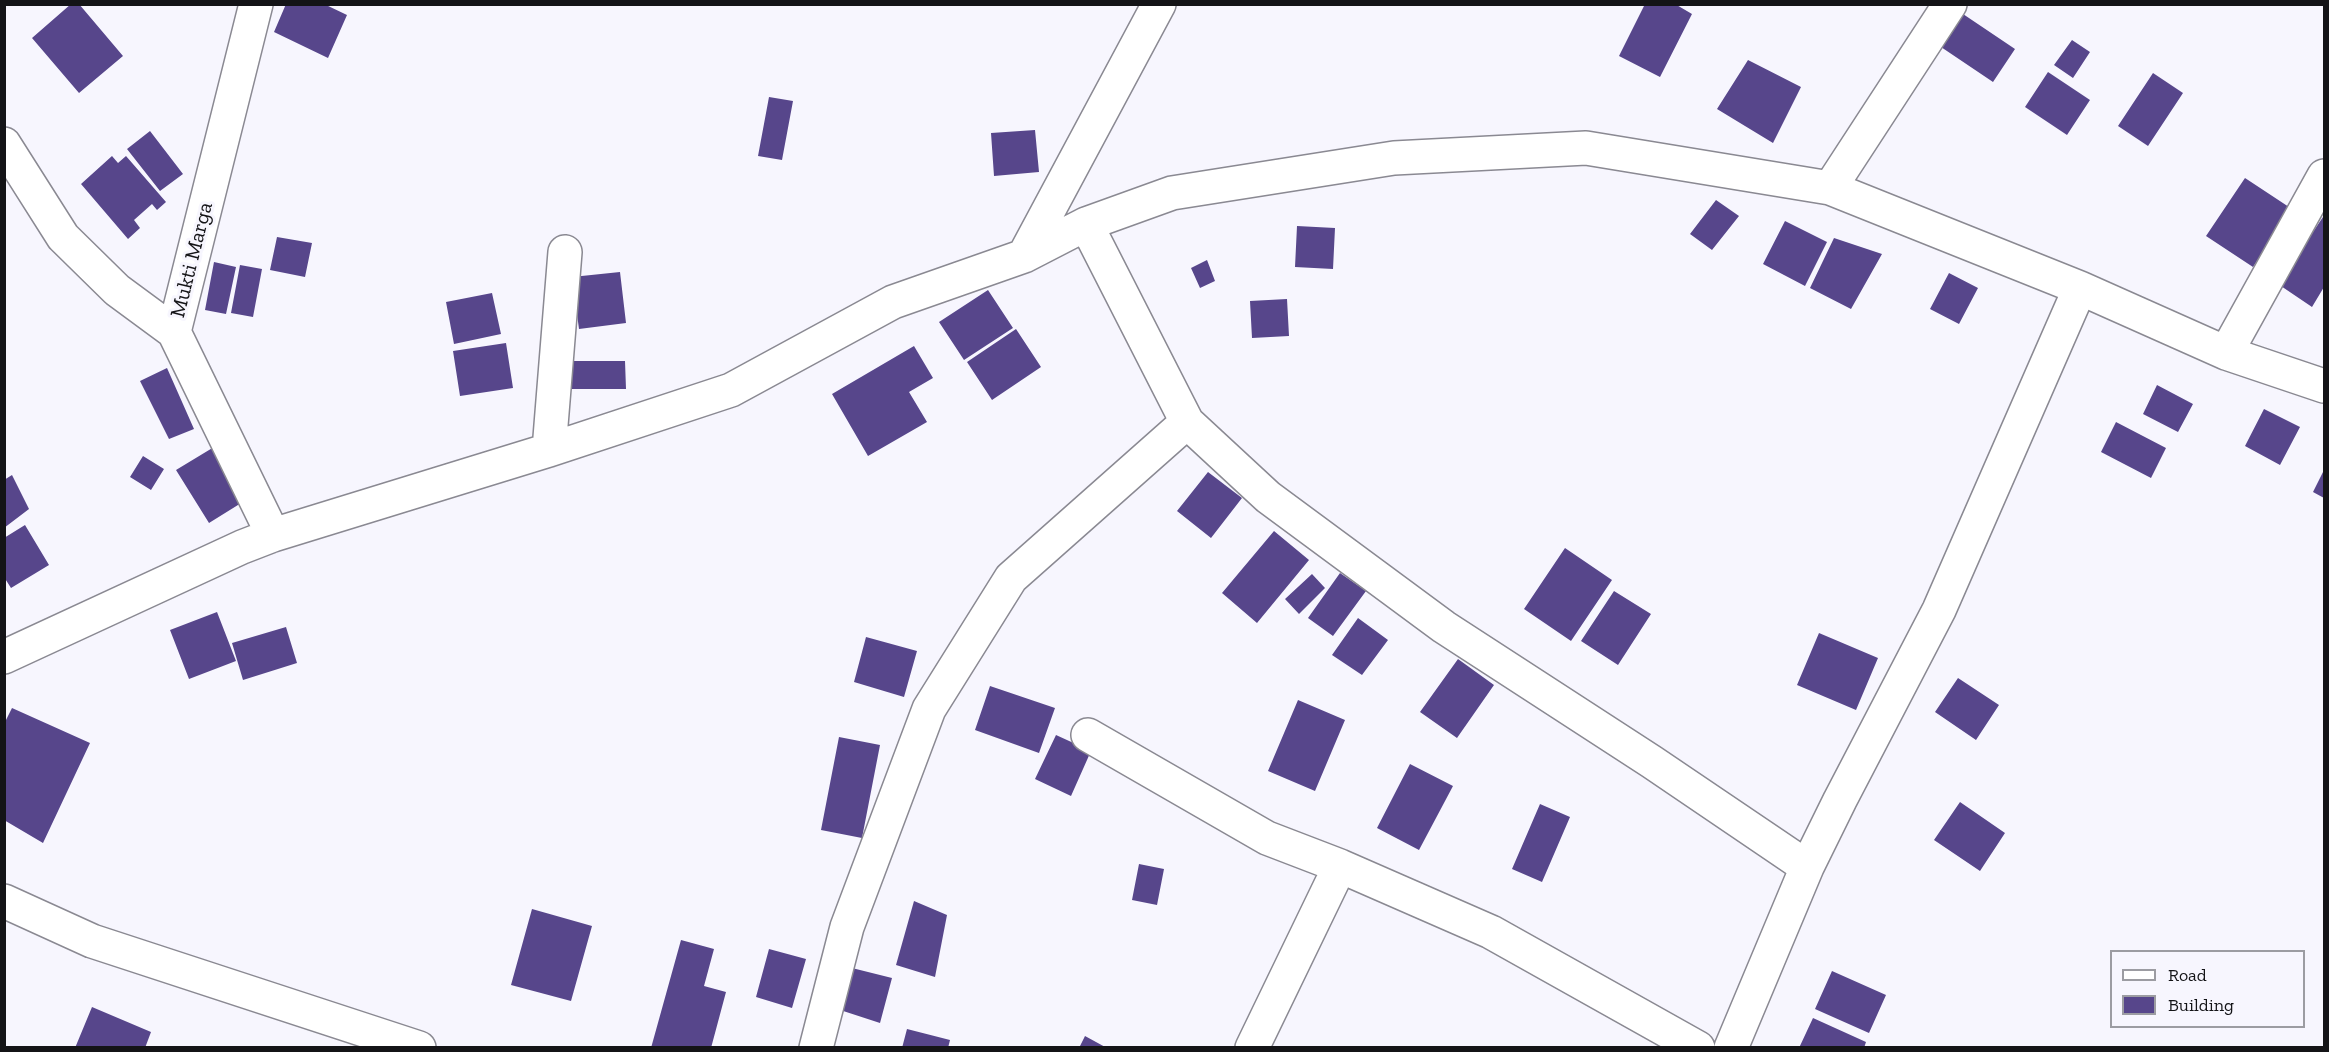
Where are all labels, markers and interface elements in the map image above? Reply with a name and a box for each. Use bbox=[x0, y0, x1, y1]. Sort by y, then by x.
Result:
street label: Mukti Marga bbox=[165, 200, 219, 320]
legend bbox=[2110, 950, 2305, 1028]
text: Road bbox=[2168, 964, 2207, 986]
text: Building bbox=[2168, 994, 2234, 1016]

